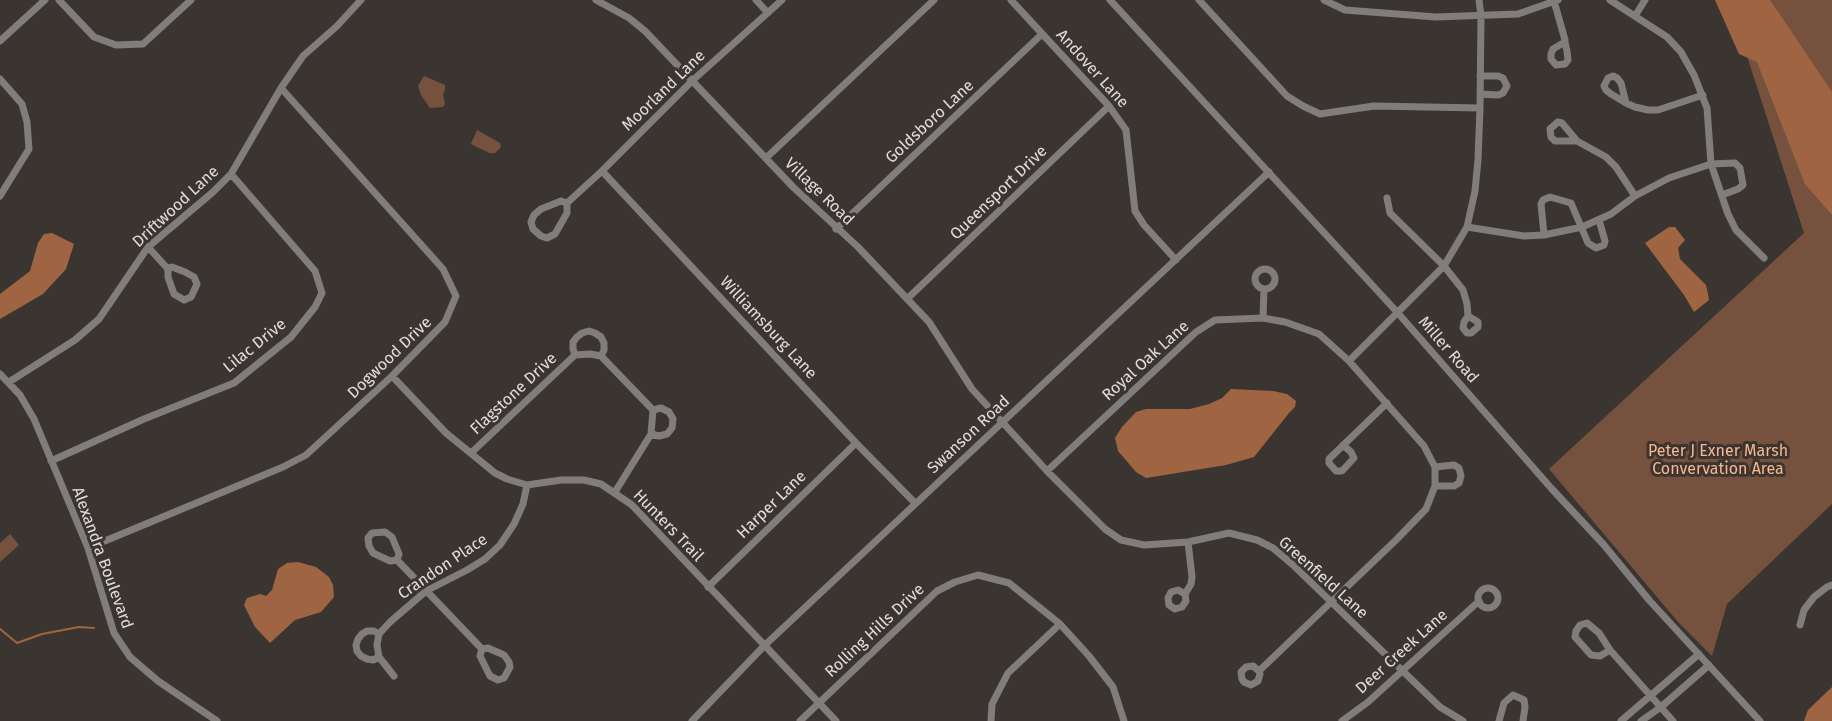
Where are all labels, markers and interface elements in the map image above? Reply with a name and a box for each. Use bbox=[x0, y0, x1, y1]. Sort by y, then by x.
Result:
street label: Andover Lane bbox=[1052, 26, 1132, 112]
street label: Moorland Lane bbox=[618, 46, 710, 136]
street label: Goldsboro Lane bbox=[882, 76, 978, 168]
street label: Queensport Drive bbox=[947, 142, 1051, 244]
street label: Village Road bbox=[780, 154, 858, 230]
street label: Driftwood Lane bbox=[129, 162, 223, 252]
street label: Williamsburg Lane bbox=[715, 273, 821, 383]
street label: Dogwood Drive bbox=[344, 313, 436, 403]
street label: Miller Road bbox=[1414, 313, 1482, 387]
street label: Lilac Drive bbox=[220, 315, 290, 377]
street label: Royal Oak Lane bbox=[1099, 317, 1193, 405]
street label: Flagstone Drive bbox=[467, 349, 561, 439]
street label: Swanson Road bbox=[924, 392, 1014, 478]
park label: Peter J Exner Marsh Convervation Area bbox=[1648, 442, 1788, 480]
street label: Harper Lane bbox=[733, 467, 811, 543]
street label: Alexandra Boulevard bbox=[67, 485, 137, 631]
street label: Hunters Trail bbox=[629, 486, 707, 566]
street label: Crandon Place bbox=[395, 530, 491, 604]
street label: Greenfield Lane bbox=[1274, 533, 1372, 623]
street label: Rolling Hills Drive bbox=[821, 580, 929, 682]
street label: Deer Creek Lane bbox=[1352, 606, 1452, 698]

